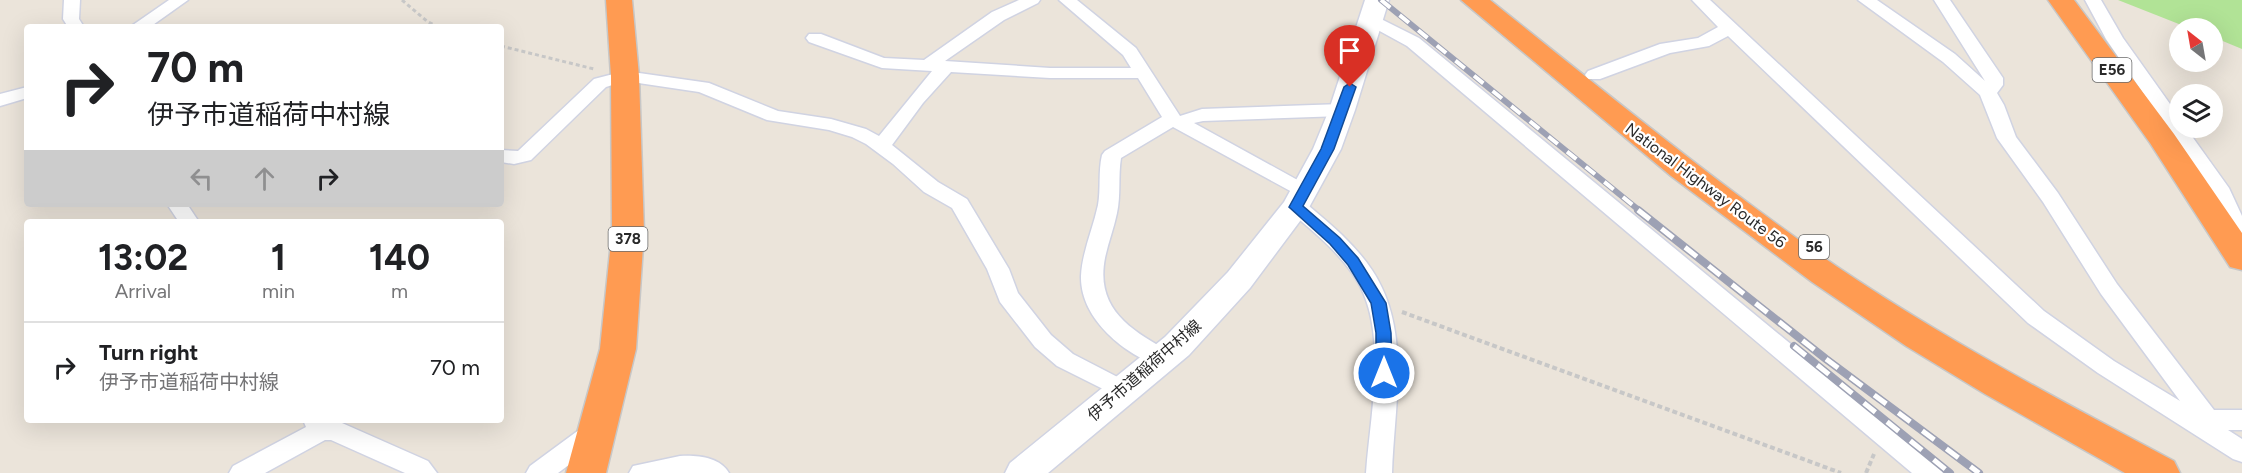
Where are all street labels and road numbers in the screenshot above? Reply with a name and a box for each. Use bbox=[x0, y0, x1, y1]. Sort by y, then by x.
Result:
road number: E56 bbox=[2092, 58, 2132, 82]
street label: National Highway Route 56 bbox=[1622, 119, 1790, 252]
road number: 378 bbox=[608, 227, 648, 251]
road number: 56 bbox=[1799, 235, 1829, 259]
street label: 伊予市道稲荷中村線 bbox=[1084, 316, 1205, 425]

